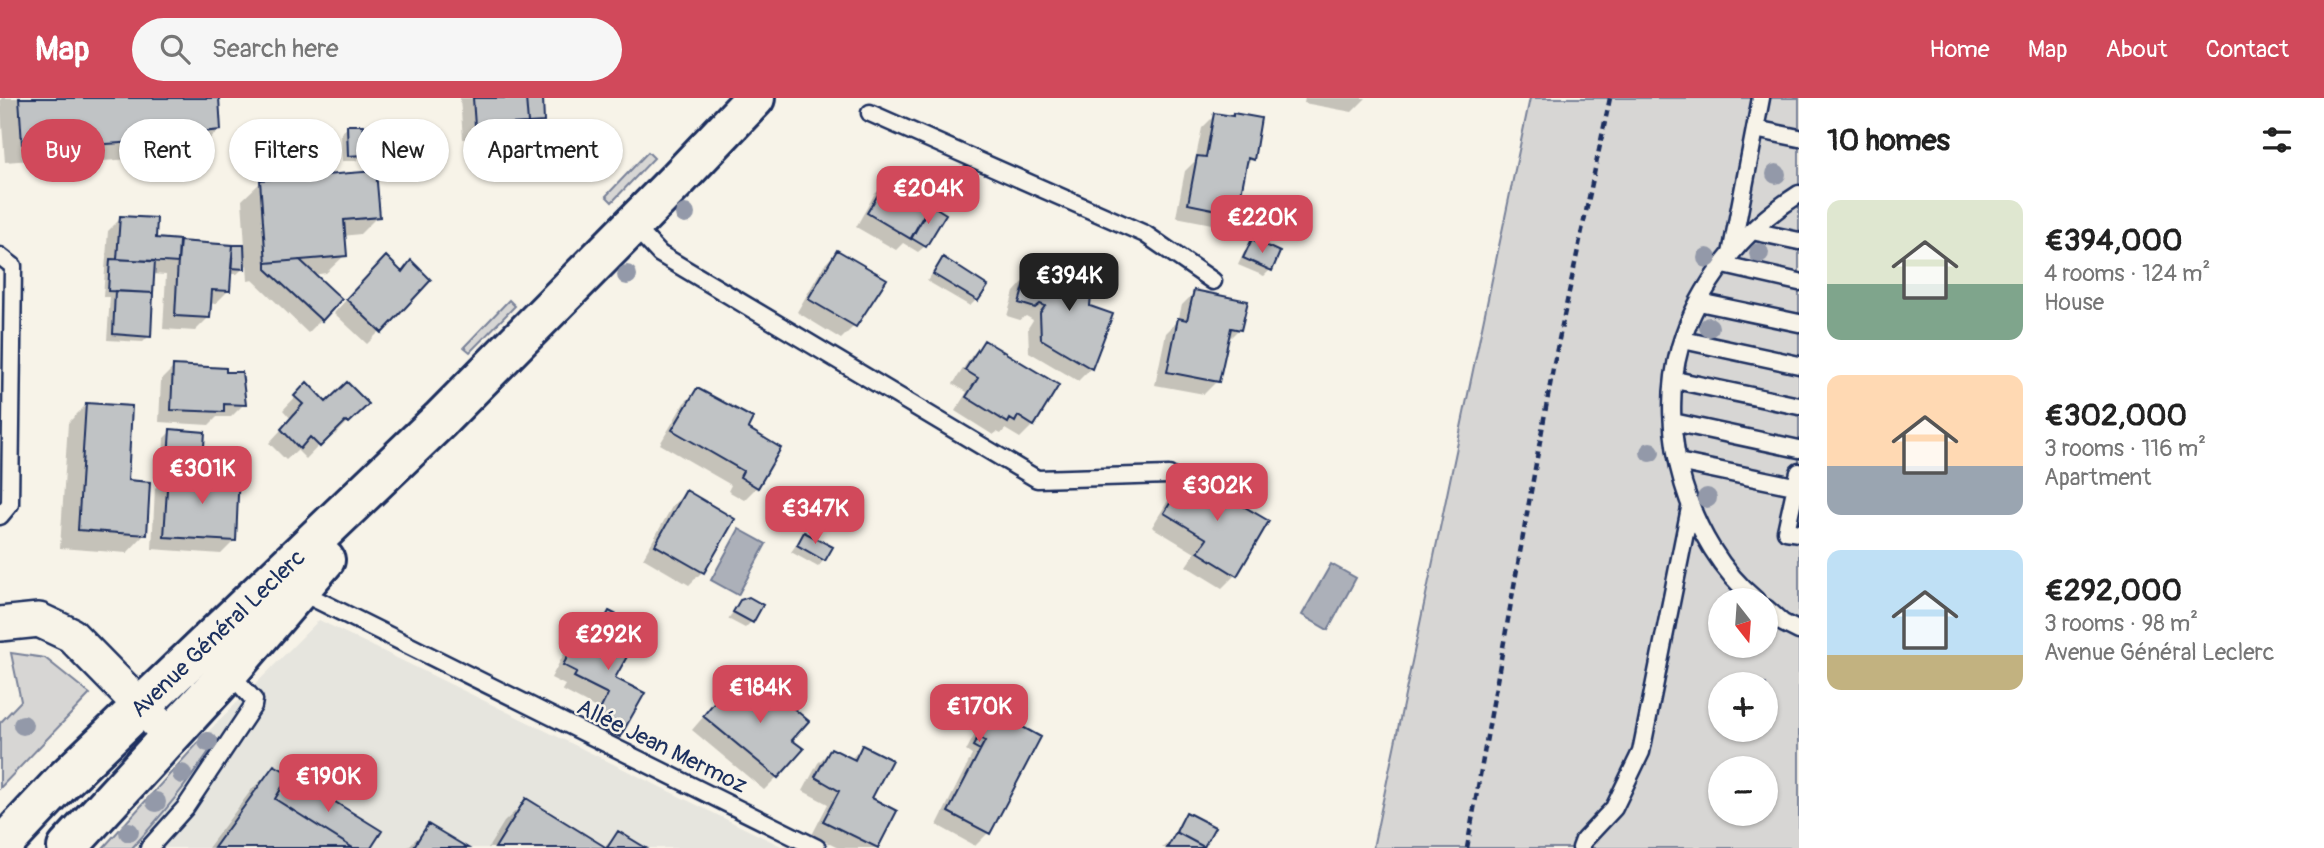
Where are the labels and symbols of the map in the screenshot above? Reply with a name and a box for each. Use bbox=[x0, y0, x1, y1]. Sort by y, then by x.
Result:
pin: €204K bbox=[879, 166, 977, 226]
pin: €220K bbox=[1213, 195, 1311, 255]
pin: €394K bbox=[1020, 254, 1118, 313]
pin: €301K bbox=[153, 446, 251, 506]
pin: €302K bbox=[1168, 464, 1266, 523]
pin: €347K bbox=[766, 486, 864, 546]
street label: Avenue Général Leclerc bbox=[124, 543, 311, 723]
north arrow bbox=[1708, 588, 1778, 658]
pin: €292K bbox=[559, 612, 657, 672]
pin: €184K bbox=[711, 666, 809, 725]
pin: €170K bbox=[930, 684, 1028, 744]
street label: Allée Jean Mermoz bbox=[572, 692, 752, 800]
pin: €190K bbox=[279, 754, 377, 814]

